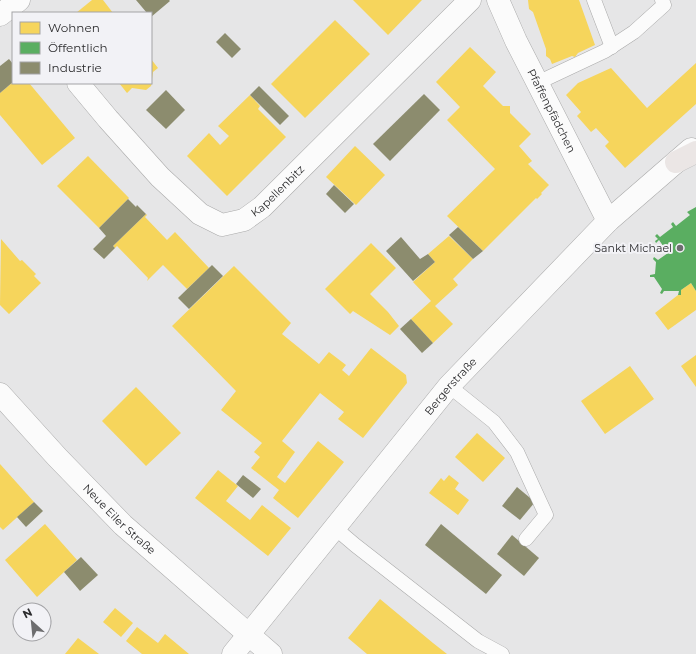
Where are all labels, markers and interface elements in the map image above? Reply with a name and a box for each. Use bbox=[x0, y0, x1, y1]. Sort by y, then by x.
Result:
legend bbox=[12, 12, 152, 84]
text: Wohnen bbox=[48, 20, 100, 35]
text: Öffentlich bbox=[48, 40, 108, 55]
text: Industrie bbox=[48, 60, 102, 75]
street label: Pfaffenpfädchen bbox=[524, 66, 579, 155]
street label: Kapellenbitz bbox=[248, 162, 307, 220]
place label: Sankt Michael bbox=[594, 241, 672, 255]
marker: Sankt Michael bbox=[675, 243, 685, 253]
street label: Bergerstraße bbox=[421, 354, 480, 418]
street label: Neue Eiler Straße bbox=[80, 481, 159, 557]
north arrow bbox=[12, 602, 52, 642]
text: N bbox=[20, 605, 35, 621]

